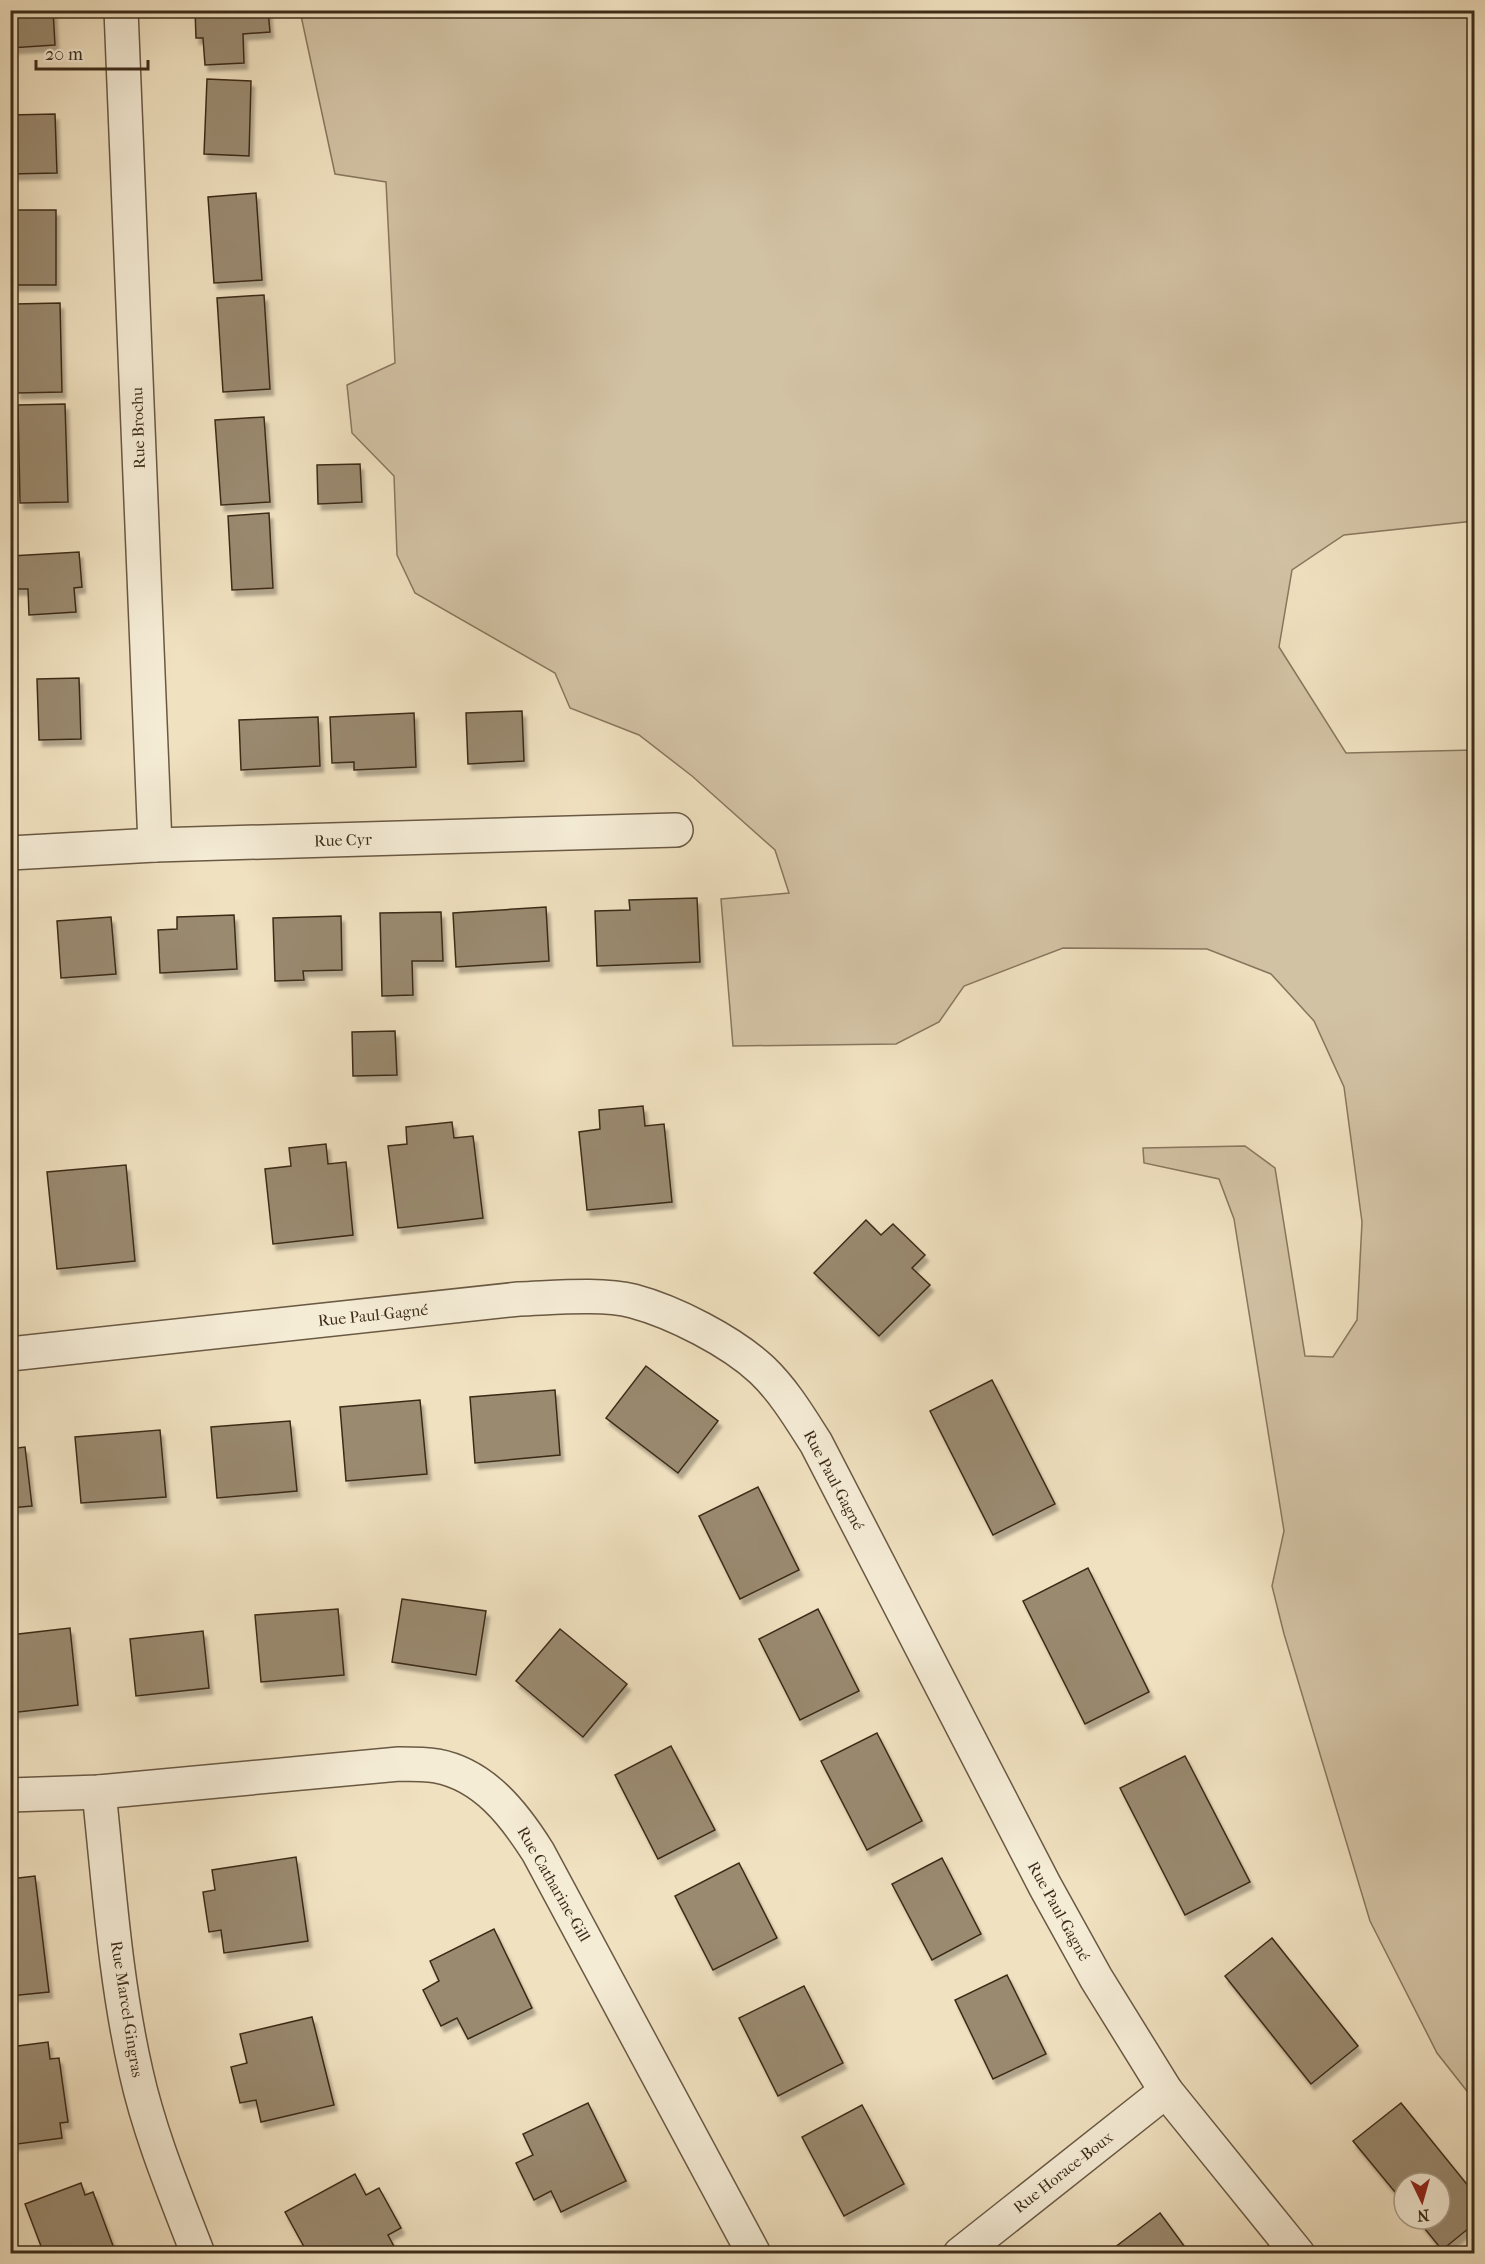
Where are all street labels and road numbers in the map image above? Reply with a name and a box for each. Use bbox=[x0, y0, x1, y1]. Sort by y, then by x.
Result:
street label: Rue Brochu bbox=[127, 387, 149, 469]
street label: Rue Cyr bbox=[314, 829, 372, 851]
street label: Rue Paul-Gagné bbox=[317, 1300, 429, 1330]
street label: Rue Paul-Gagné bbox=[800, 1427, 868, 1533]
street label: Rue Catharine-Gill bbox=[513, 1823, 595, 1945]
street label: Rue Paul-Gagné bbox=[1024, 1858, 1094, 1964]
street label: Rue Marcel-Gingras bbox=[107, 1939, 147, 2079]
street label: Rue Horace-Boux bbox=[1009, 2127, 1117, 2217]

